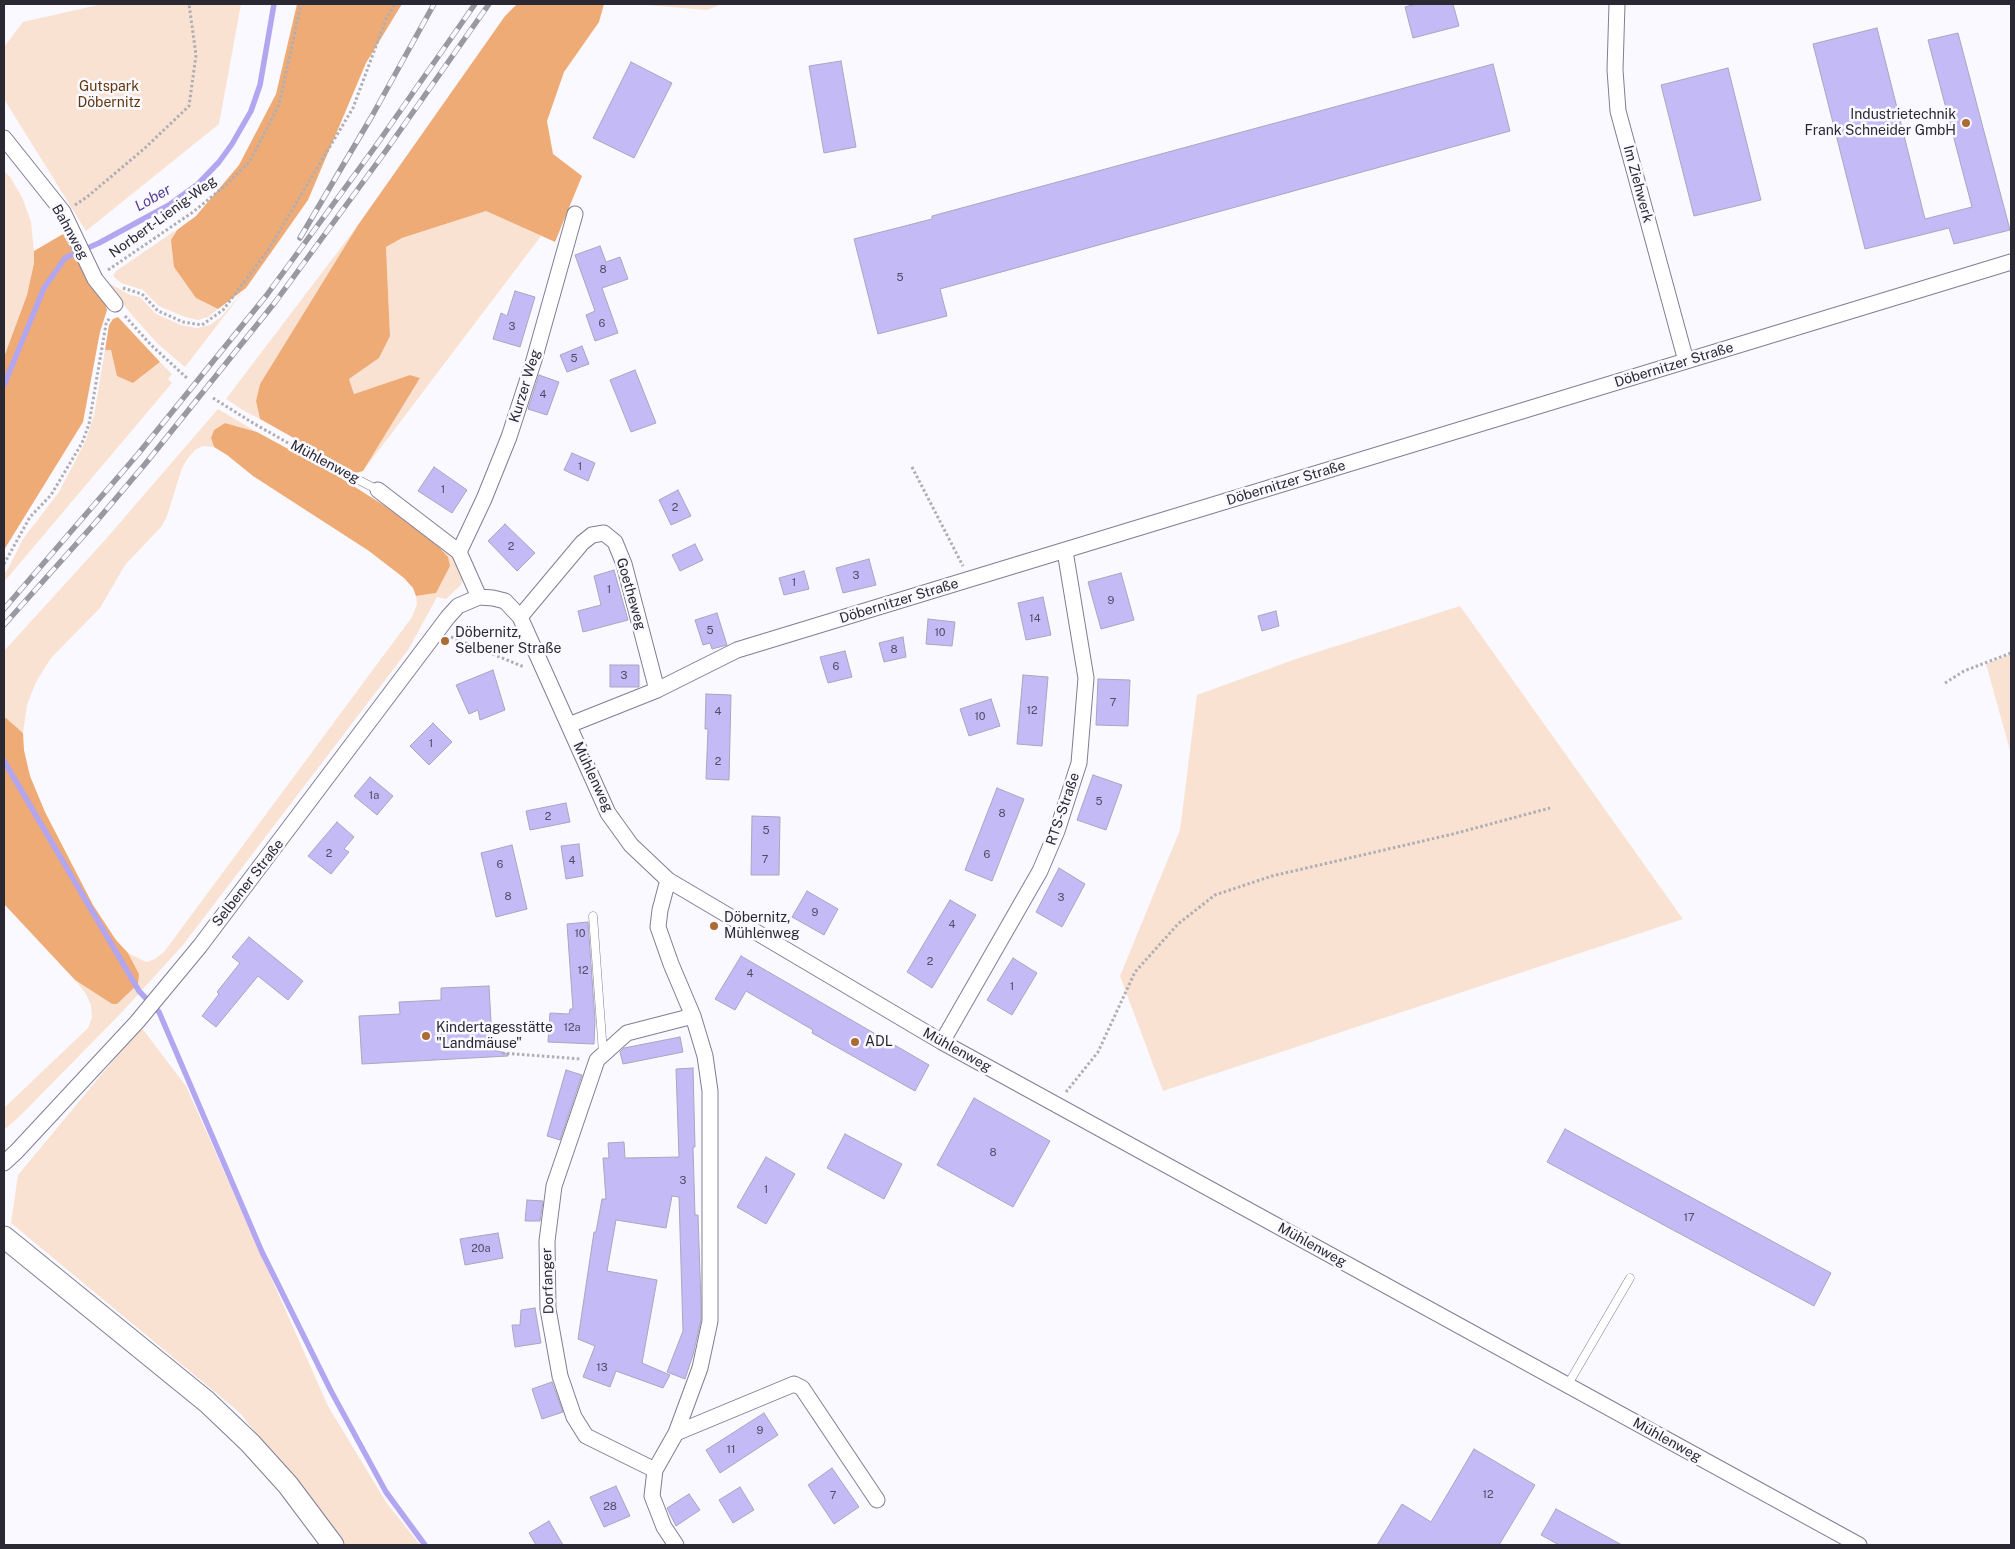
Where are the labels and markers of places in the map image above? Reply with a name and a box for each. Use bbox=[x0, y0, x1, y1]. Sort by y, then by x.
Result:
place label: Industrietechnik Frank Schneider GmbH bbox=[1804, 107, 1956, 140]
marker: Industrietechnik Frank Schneider GmbH bbox=[1960, 117, 1972, 129]
place label: Döbernitz, Selbener Straße bbox=[455, 625, 561, 658]
marker: Döbernitz, Selbener Straße bbox=[439, 635, 451, 647]
place label: Döbernitz, Mühlenweg bbox=[724, 910, 800, 942]
marker: Döbernitz, Mühlenweg bbox=[708, 920, 720, 932]
place label: Kindertagesstätte "Landmäuse" bbox=[436, 1020, 553, 1052]
marker: Kindertagesstätte "Landmäuse" bbox=[420, 1030, 432, 1042]
place label: ADL bbox=[865, 1034, 893, 1050]
marker: ADL bbox=[849, 1036, 861, 1048]

